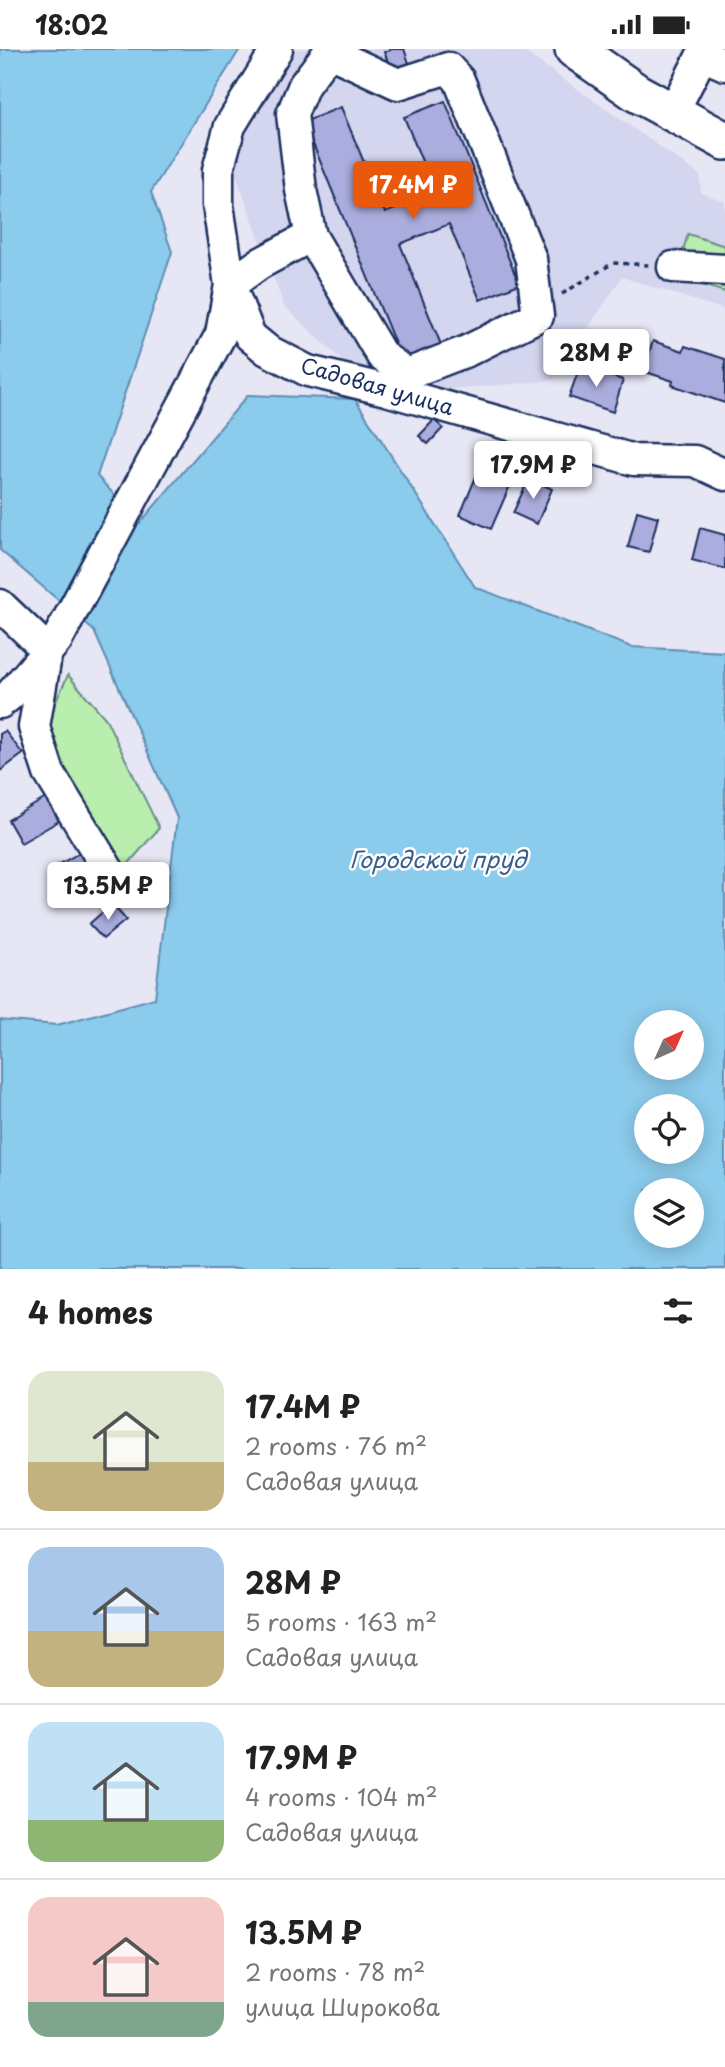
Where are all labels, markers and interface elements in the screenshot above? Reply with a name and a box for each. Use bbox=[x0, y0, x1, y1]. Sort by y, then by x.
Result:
text: 18:02 bbox=[35, 5, 108, 44]
pin: 17.4M ₽ bbox=[348, 162, 478, 221]
text: 17.4M ₽ bbox=[369, 166, 457, 201]
pin: 28M ₽ bbox=[547, 329, 645, 389]
text: 28M ₽ bbox=[559, 334, 633, 369]
street label: Садовая улица bbox=[297, 348, 459, 422]
pin: 17.9M ₽ bbox=[468, 441, 598, 501]
text: 17.9M ₽ bbox=[490, 446, 576, 481]
water label: Городской пруд bbox=[350, 841, 529, 876]
pin: 13.5M ₽ bbox=[43, 863, 173, 922]
text: 13.5M ₽ bbox=[63, 867, 153, 902]
north arrow bbox=[634, 1010, 704, 1080]
map controls bbox=[634, 1010, 704, 1248]
button: locate bbox=[634, 1094, 704, 1164]
button: layers bbox=[634, 1178, 704, 1248]
text: 4 homes bbox=[28, 1289, 153, 1334]
icon: filters bbox=[659, 1292, 697, 1330]
text: 17.4M ₽ bbox=[245, 1383, 360, 1428]
icon: home bbox=[84, 1399, 168, 1483]
text: 2 rooms · 76 m² bbox=[245, 1428, 427, 1463]
text: Садовая улица bbox=[245, 1463, 418, 1498]
text: 28M ₽ bbox=[245, 1559, 341, 1604]
icon: home bbox=[84, 1575, 168, 1659]
text: 5 rooms · 163 m² bbox=[245, 1604, 437, 1639]
text: Садовая улица bbox=[245, 1639, 418, 1674]
text: 17.9M ₽ bbox=[245, 1734, 357, 1779]
icon: home bbox=[84, 1750, 168, 1834]
text: 4 rooms · 104 m² bbox=[245, 1779, 438, 1814]
text: Садовая улица bbox=[245, 1814, 418, 1849]
text: 13.5M ₽ bbox=[245, 1909, 362, 1954]
icon: home bbox=[84, 1925, 168, 2009]
text: 2 rooms · 78 m² bbox=[245, 1954, 425, 1989]
text: улица Широкова bbox=[245, 1989, 440, 2024]

